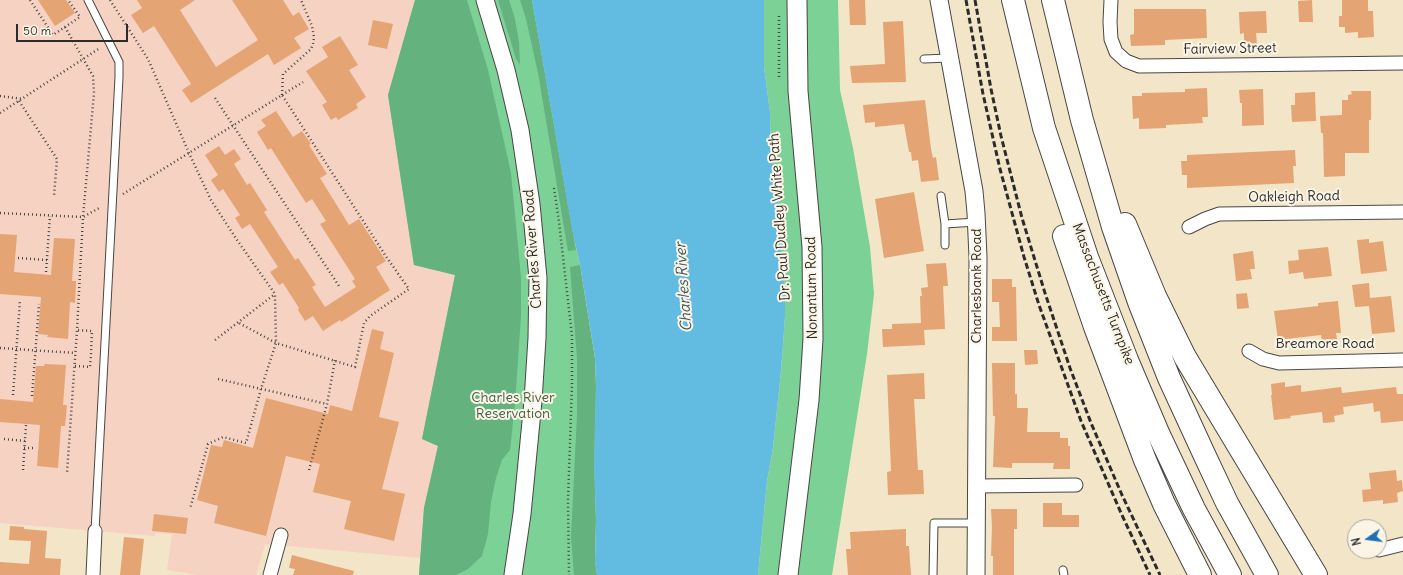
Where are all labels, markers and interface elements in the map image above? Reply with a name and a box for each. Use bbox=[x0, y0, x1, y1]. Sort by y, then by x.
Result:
scale bar bbox=[18, 16, 130, 42]
text: 50 m bbox=[23, 23, 51, 38]
street label: Fairview Street bbox=[1183, 40, 1277, 58]
street label: Dr. Paul Dudley White Path bbox=[766, 133, 794, 301]
street label: Oakleigh Road bbox=[1248, 188, 1340, 206]
street label: Charles River Road bbox=[520, 189, 546, 309]
street label: Massachusetts Turnpike bbox=[1068, 221, 1138, 367]
street label: Charlesbank Road bbox=[969, 228, 985, 344]
street label: Nonantum Road bbox=[803, 236, 821, 340]
water label: Charles River bbox=[672, 242, 696, 332]
street label: Breamore Road bbox=[1275, 336, 1375, 352]
park label: Charles River Reservation bbox=[471, 390, 555, 422]
north arrow bbox=[1347, 519, 1387, 559]
text: N bbox=[1349, 536, 1364, 547]

